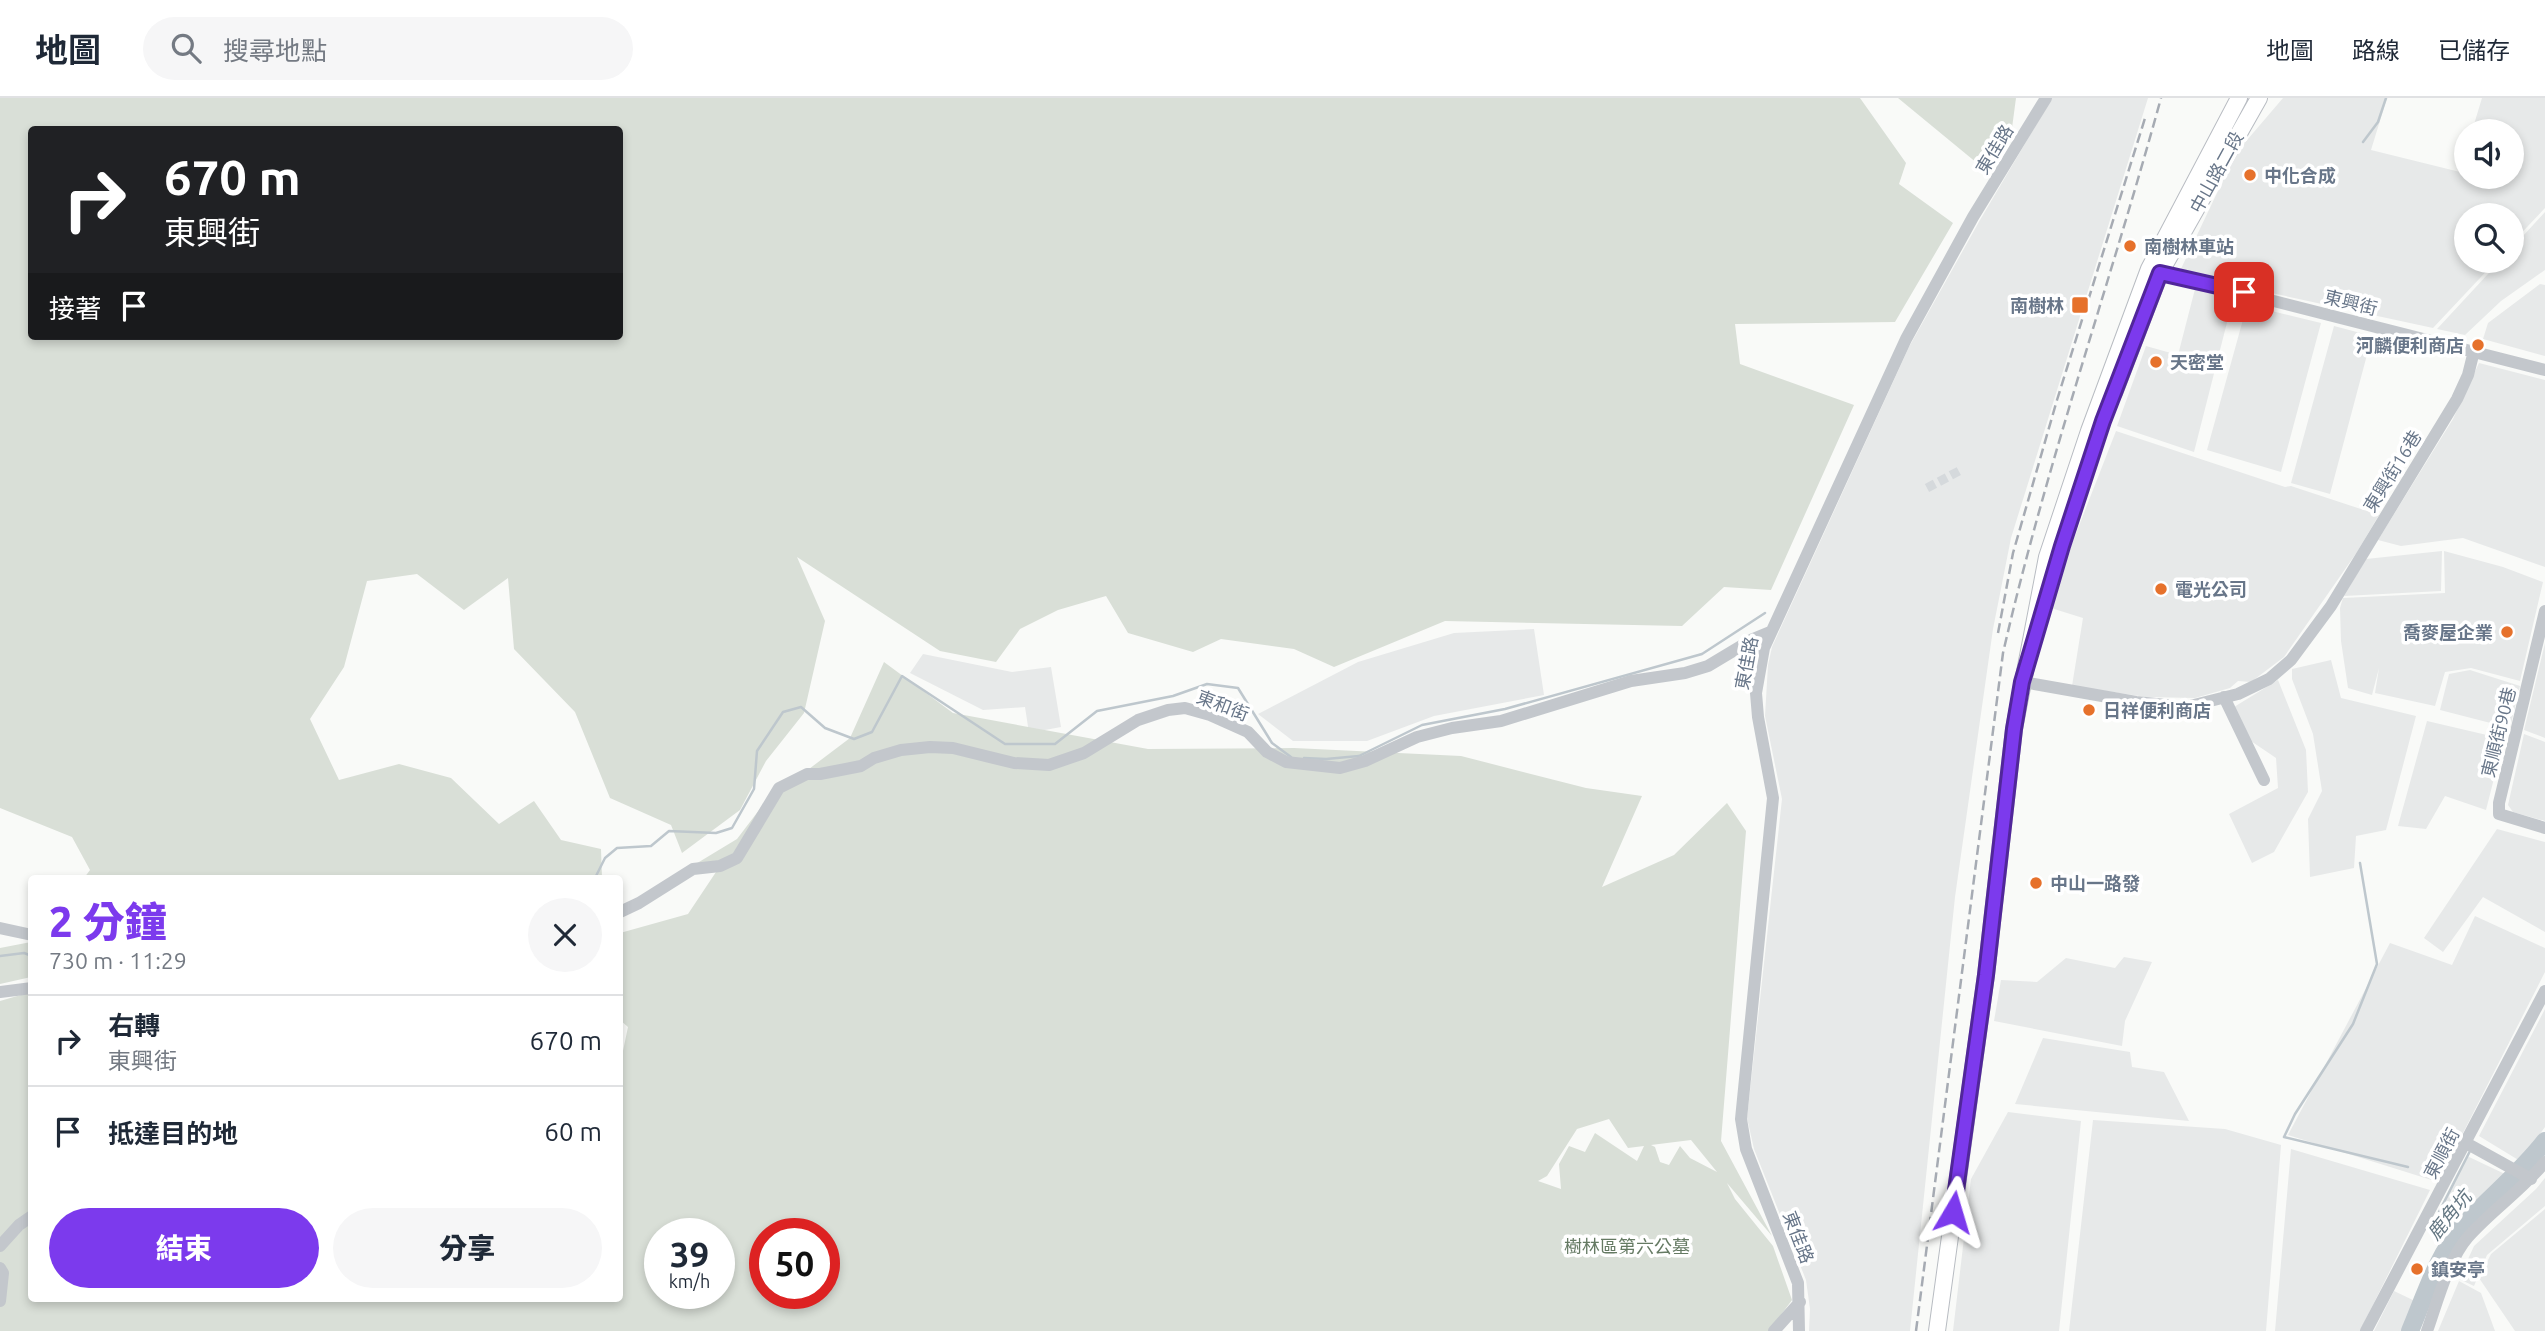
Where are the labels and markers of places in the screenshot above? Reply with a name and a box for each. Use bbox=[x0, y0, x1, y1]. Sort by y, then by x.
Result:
place label: 中化合成 bbox=[2264, 165, 2336, 185]
marker: 中化合成 bbox=[2242, 167, 2258, 183]
place label: 南樹林車站 bbox=[2144, 236, 2234, 256]
marker: 南樹林車站 bbox=[2122, 238, 2138, 254]
pin bbox=[2214, 262, 2274, 322]
place label: 南樹林 bbox=[2010, 295, 2064, 315]
marker: 南樹林 bbox=[2070, 295, 2090, 315]
place label: 河麟便利商店 bbox=[2356, 335, 2464, 355]
marker: 河麟便利商店 bbox=[2470, 337, 2486, 353]
place label: 天密堂 bbox=[2170, 352, 2224, 372]
marker: 天密堂 bbox=[2148, 354, 2164, 370]
place label: 電光公司 bbox=[2175, 579, 2247, 599]
marker: 電光公司 bbox=[2153, 581, 2169, 597]
place label: 喬麥屋企業 bbox=[2403, 622, 2493, 642]
marker: 喬麥屋企業 bbox=[2499, 624, 2515, 640]
place label: 日祥便利商店 bbox=[2103, 700, 2211, 720]
marker: 日祥便利商店 bbox=[2081, 702, 2097, 718]
place label: 中山一路發 bbox=[2050, 873, 2140, 893]
marker: 中山一路發 bbox=[2028, 875, 2044, 891]
place label: 鎮安亭 bbox=[2431, 1259, 2485, 1279]
marker: 鎮安亭 bbox=[2409, 1261, 2425, 1277]

